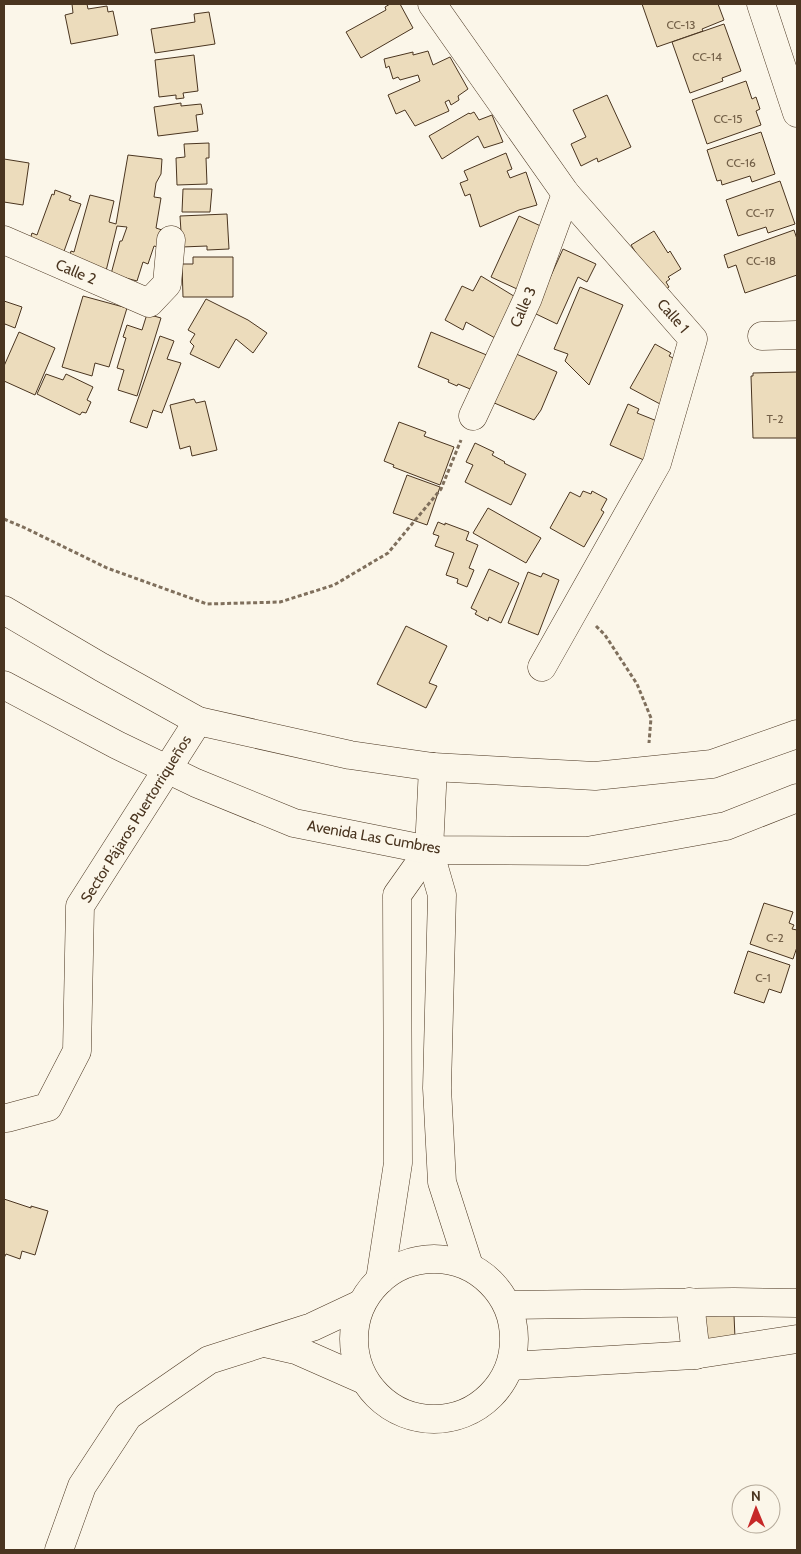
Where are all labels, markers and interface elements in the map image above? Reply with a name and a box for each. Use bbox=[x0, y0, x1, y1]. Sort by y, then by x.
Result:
house number: CC-13 bbox=[666, 17, 696, 32]
house number: CC-14 bbox=[692, 49, 722, 64]
house number: CC-15 bbox=[713, 111, 743, 126]
house number: CC-16 bbox=[726, 155, 756, 170]
house number: CC-17 bbox=[746, 205, 774, 220]
house number: CC-18 bbox=[746, 253, 776, 268]
street label: Calle 2 bbox=[53, 255, 99, 289]
street label: Calle 3 bbox=[506, 284, 540, 330]
street label: Calle 1 bbox=[653, 295, 693, 337]
house number: T-2 bbox=[766, 411, 784, 426]
street label: Sector Pájaros Puertorriqueños bbox=[77, 732, 195, 906]
street label: Avenida Las Cumbres bbox=[306, 816, 442, 858]
house number: C-2 bbox=[766, 930, 784, 945]
house number: C-1 bbox=[755, 970, 771, 985]
north arrow bbox=[731, 1484, 781, 1534]
text: N bbox=[751, 1487, 761, 1505]

